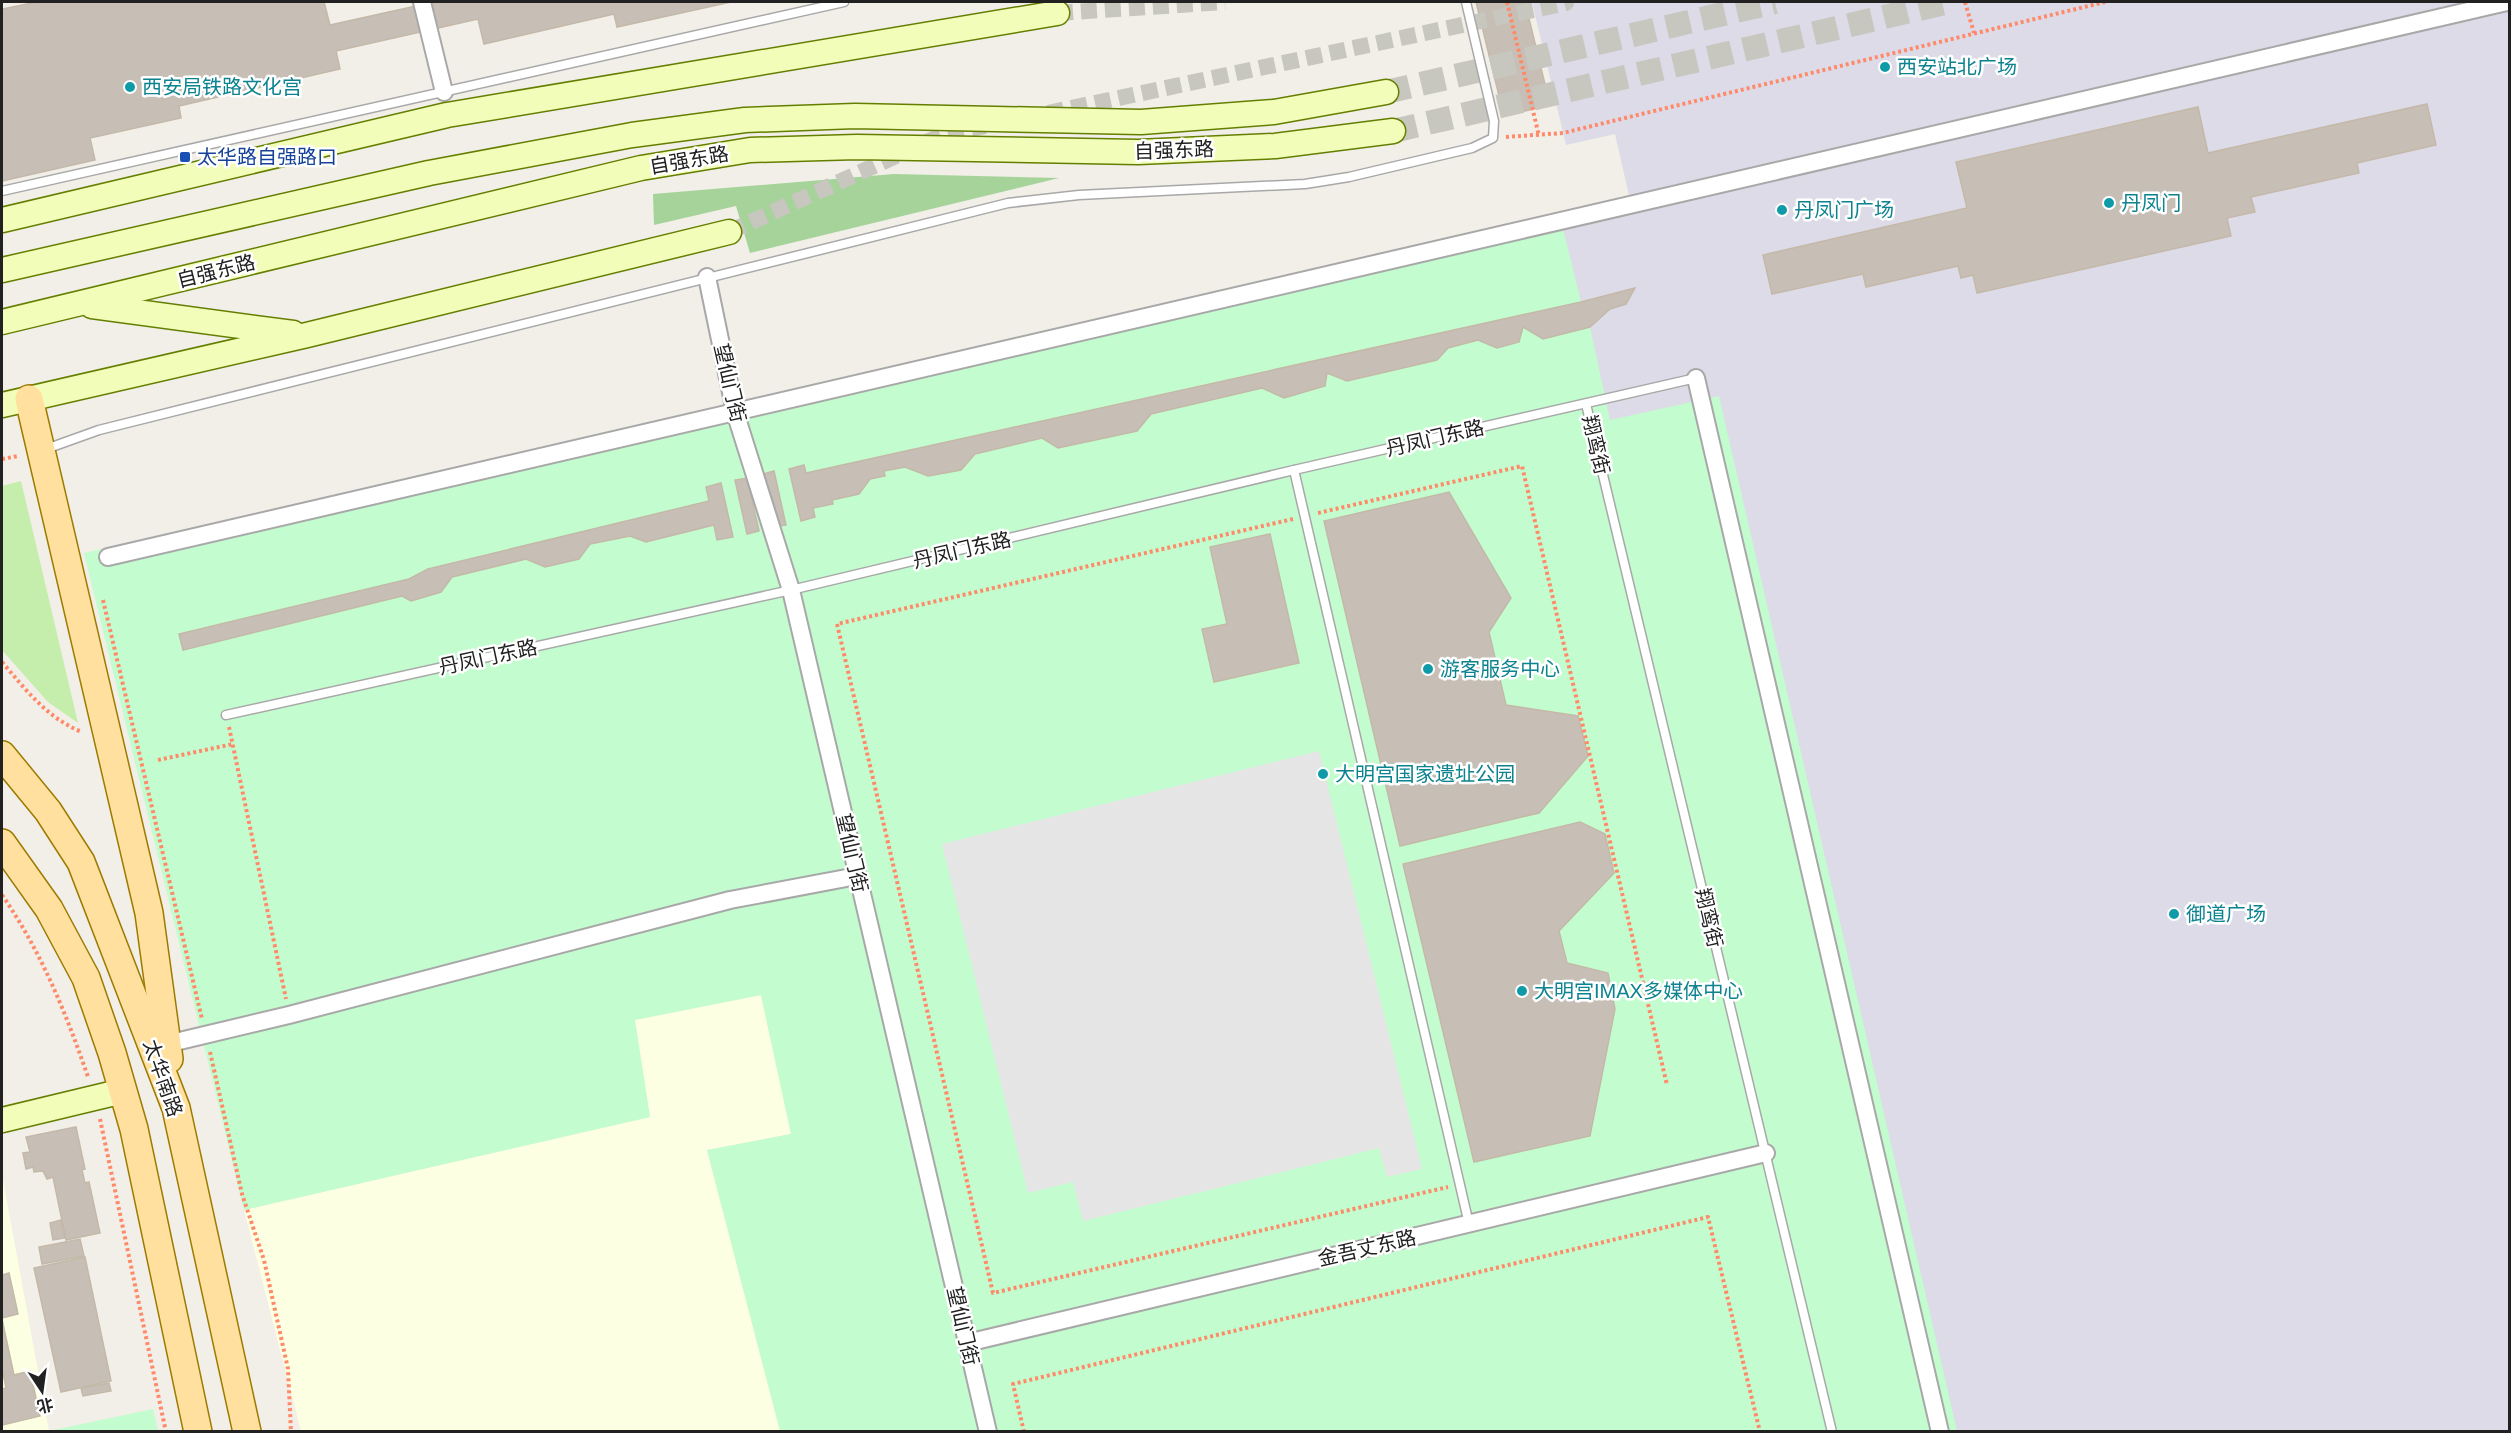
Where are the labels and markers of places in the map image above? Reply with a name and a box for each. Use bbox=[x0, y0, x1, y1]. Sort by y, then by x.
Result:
place label: 西安站北广场 bbox=[1897, 56, 2017, 78]
marker: 西安站北广场 bbox=[1878, 60, 1892, 74]
place label: 西安局铁路文化宫 bbox=[142, 76, 302, 98]
marker: 西安局铁路文化宫 bbox=[123, 80, 137, 94]
place label: 太华路自强路口 bbox=[197, 146, 337, 168]
marker: 太华路自强路口 bbox=[178, 150, 192, 164]
place label: 丹凤门 bbox=[2121, 192, 2181, 214]
marker: 丹凤门 bbox=[2102, 196, 2116, 210]
place label: 丹凤门广场 bbox=[1794, 199, 1894, 221]
marker: 丹凤门广场 bbox=[1775, 203, 1789, 217]
place label: 游客服务中心 bbox=[1440, 658, 1560, 680]
marker: 游客服务中心 bbox=[1421, 662, 1435, 676]
place label: 大明宫国家遗址公园 bbox=[1335, 763, 1515, 785]
marker: 大明宫国家遗址公园 bbox=[1316, 767, 1330, 781]
place label: 御道广场 bbox=[2186, 903, 2266, 925]
marker: 御道广场 bbox=[2167, 907, 2181, 921]
place label: 大明宫IMAX多媒体中心 bbox=[1534, 980, 1743, 1002]
marker: 大明宫IMAX多媒体中心 bbox=[1515, 984, 1529, 998]

